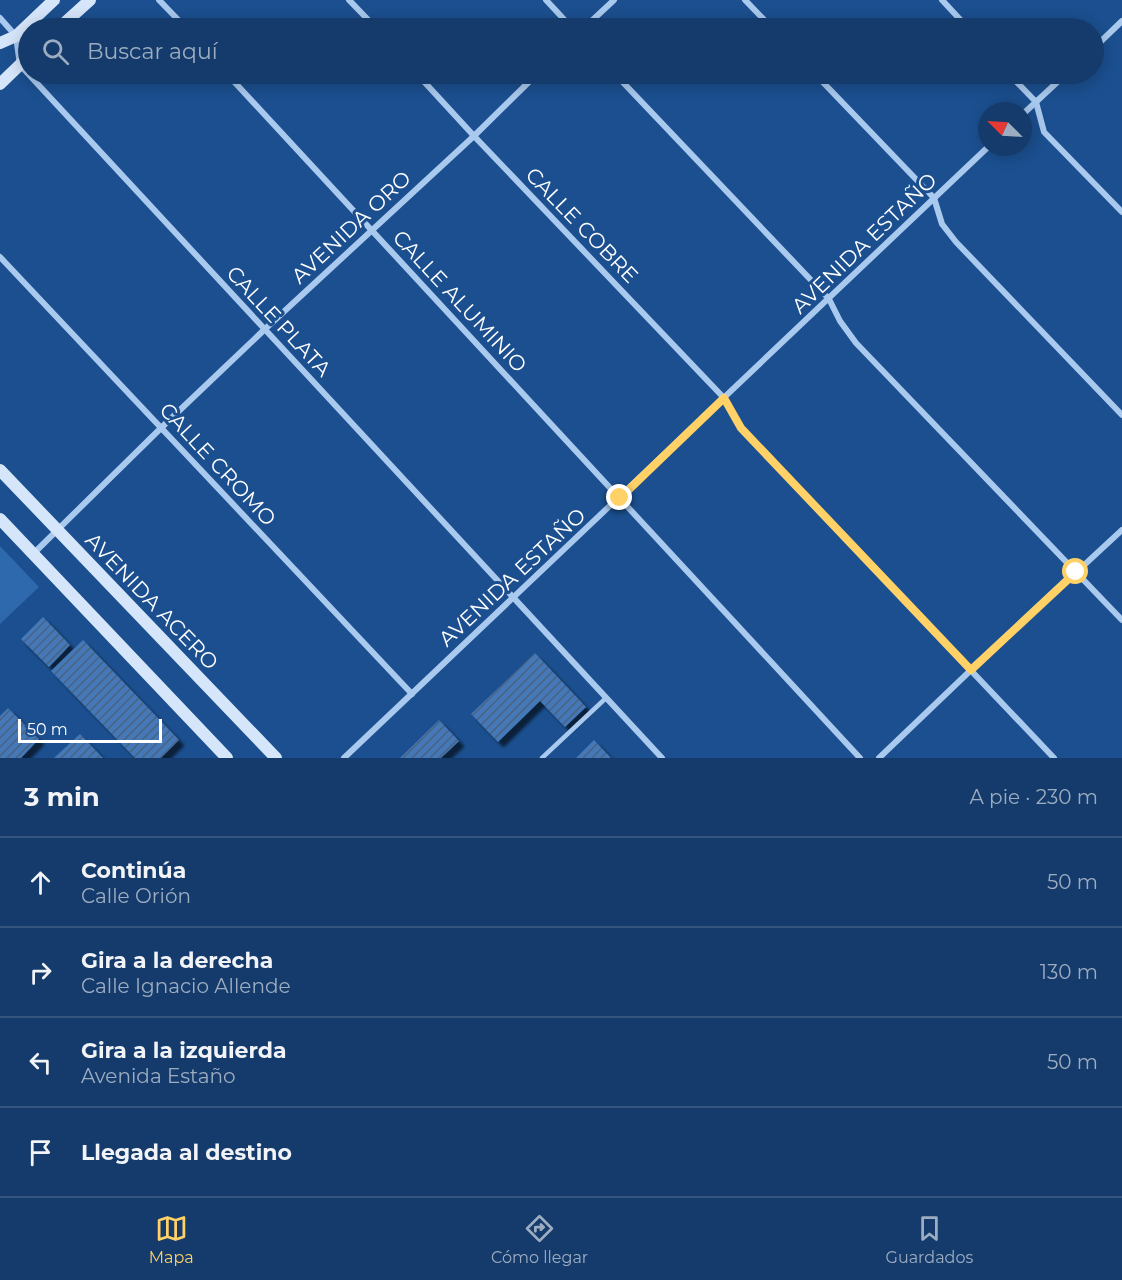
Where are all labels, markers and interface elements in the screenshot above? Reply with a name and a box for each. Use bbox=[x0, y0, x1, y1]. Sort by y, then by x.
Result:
search box bbox=[18, 18, 1104, 84]
icon: search bbox=[39, 35, 72, 68]
text: Buscar aquí bbox=[87, 38, 218, 65]
north arrow bbox=[978, 102, 1032, 156]
street label: CALLE COBRE bbox=[521, 162, 643, 288]
street label: AVENIDA ORO bbox=[286, 165, 416, 289]
street label: AVENIDA ESTAÑO bbox=[786, 167, 942, 319]
street label: CALLE ALUMINIO bbox=[388, 225, 532, 377]
street label: CALLE PLATA bbox=[222, 261, 337, 382]
street label: CALLE CROMO bbox=[155, 397, 281, 531]
route end bbox=[606, 484, 632, 510]
street label: AVENIDA ESTAÑO bbox=[433, 503, 591, 651]
street label: AVENIDA ACERO bbox=[80, 527, 224, 675]
route start bbox=[1062, 558, 1088, 584]
scale bar bbox=[18, 716, 162, 744]
text: 50 m bbox=[27, 720, 68, 739]
text: 3 min bbox=[24, 781, 100, 813]
text: A pie · 230 m bbox=[970, 785, 1098, 809]
text: Continúa bbox=[81, 857, 186, 884]
icon: ahead bbox=[24, 866, 57, 899]
text: 50 m bbox=[1047, 870, 1098, 894]
text: Calle Orión bbox=[81, 884, 191, 908]
text: Gira a la derecha bbox=[81, 947, 273, 974]
icon: right bbox=[24, 956, 57, 989]
text: 130 m bbox=[1040, 960, 1098, 984]
text: Calle Ignacio Allende bbox=[81, 974, 291, 998]
text: Gira a la izquierda bbox=[81, 1037, 287, 1064]
icon: left bbox=[24, 1046, 57, 1079]
text: 50 m bbox=[1047, 1050, 1098, 1074]
text: Avenida Estaño bbox=[81, 1064, 236, 1088]
icon: arrive bbox=[24, 1136, 57, 1169]
text: Llegada al destino bbox=[81, 1139, 292, 1166]
tab: Mapa bbox=[149, 1212, 194, 1267]
tab: Cómo llegar bbox=[491, 1212, 588, 1267]
tab: Guardados bbox=[886, 1212, 973, 1267]

